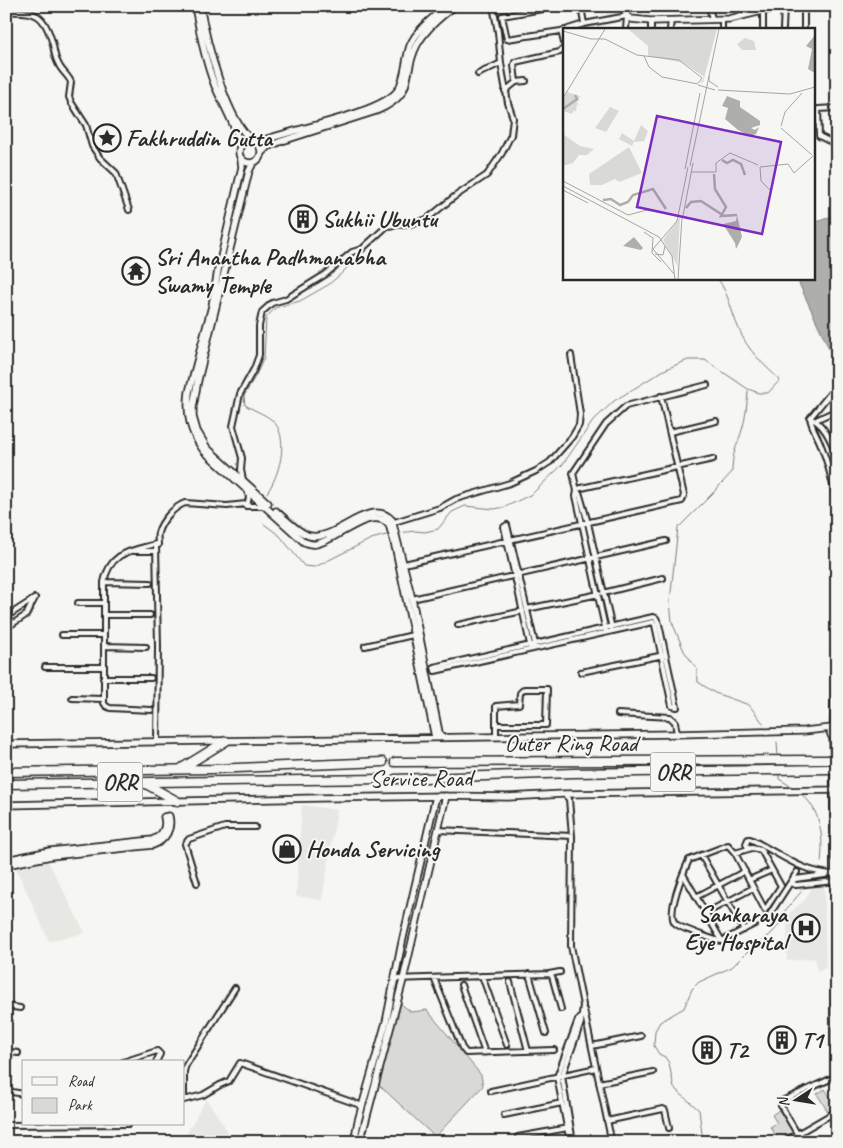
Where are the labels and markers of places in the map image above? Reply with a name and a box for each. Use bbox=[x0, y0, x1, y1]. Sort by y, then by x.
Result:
place icon: Fakhruddin Gutta bbox=[92, 123, 122, 153]
place label: Fakhruddin Gutta bbox=[126, 123, 274, 153]
building icon: Sukhii Ubuntu bbox=[288, 204, 318, 234]
place label: Sukhii Ubuntu bbox=[322, 204, 439, 234]
place label: Sri Anantha Padhmanabha Swamy Temple bbox=[155, 242, 387, 300]
temple icon: Sri Anantha Padhmanabha Swamy Temple bbox=[121, 256, 151, 286]
shop icon: Honda Servicing bbox=[272, 834, 302, 864]
place label: Honda Servicing bbox=[306, 834, 442, 864]
place label: Sankaraya Eye Hospital bbox=[685, 899, 792, 957]
hospital icon: Sankaraya Eye Hospital bbox=[791, 913, 821, 943]
building icon: T1 bbox=[767, 1025, 797, 1055]
place label: T1 bbox=[801, 1025, 826, 1055]
building icon: T2 bbox=[692, 1035, 722, 1065]
place label: T2 bbox=[726, 1035, 750, 1065]

